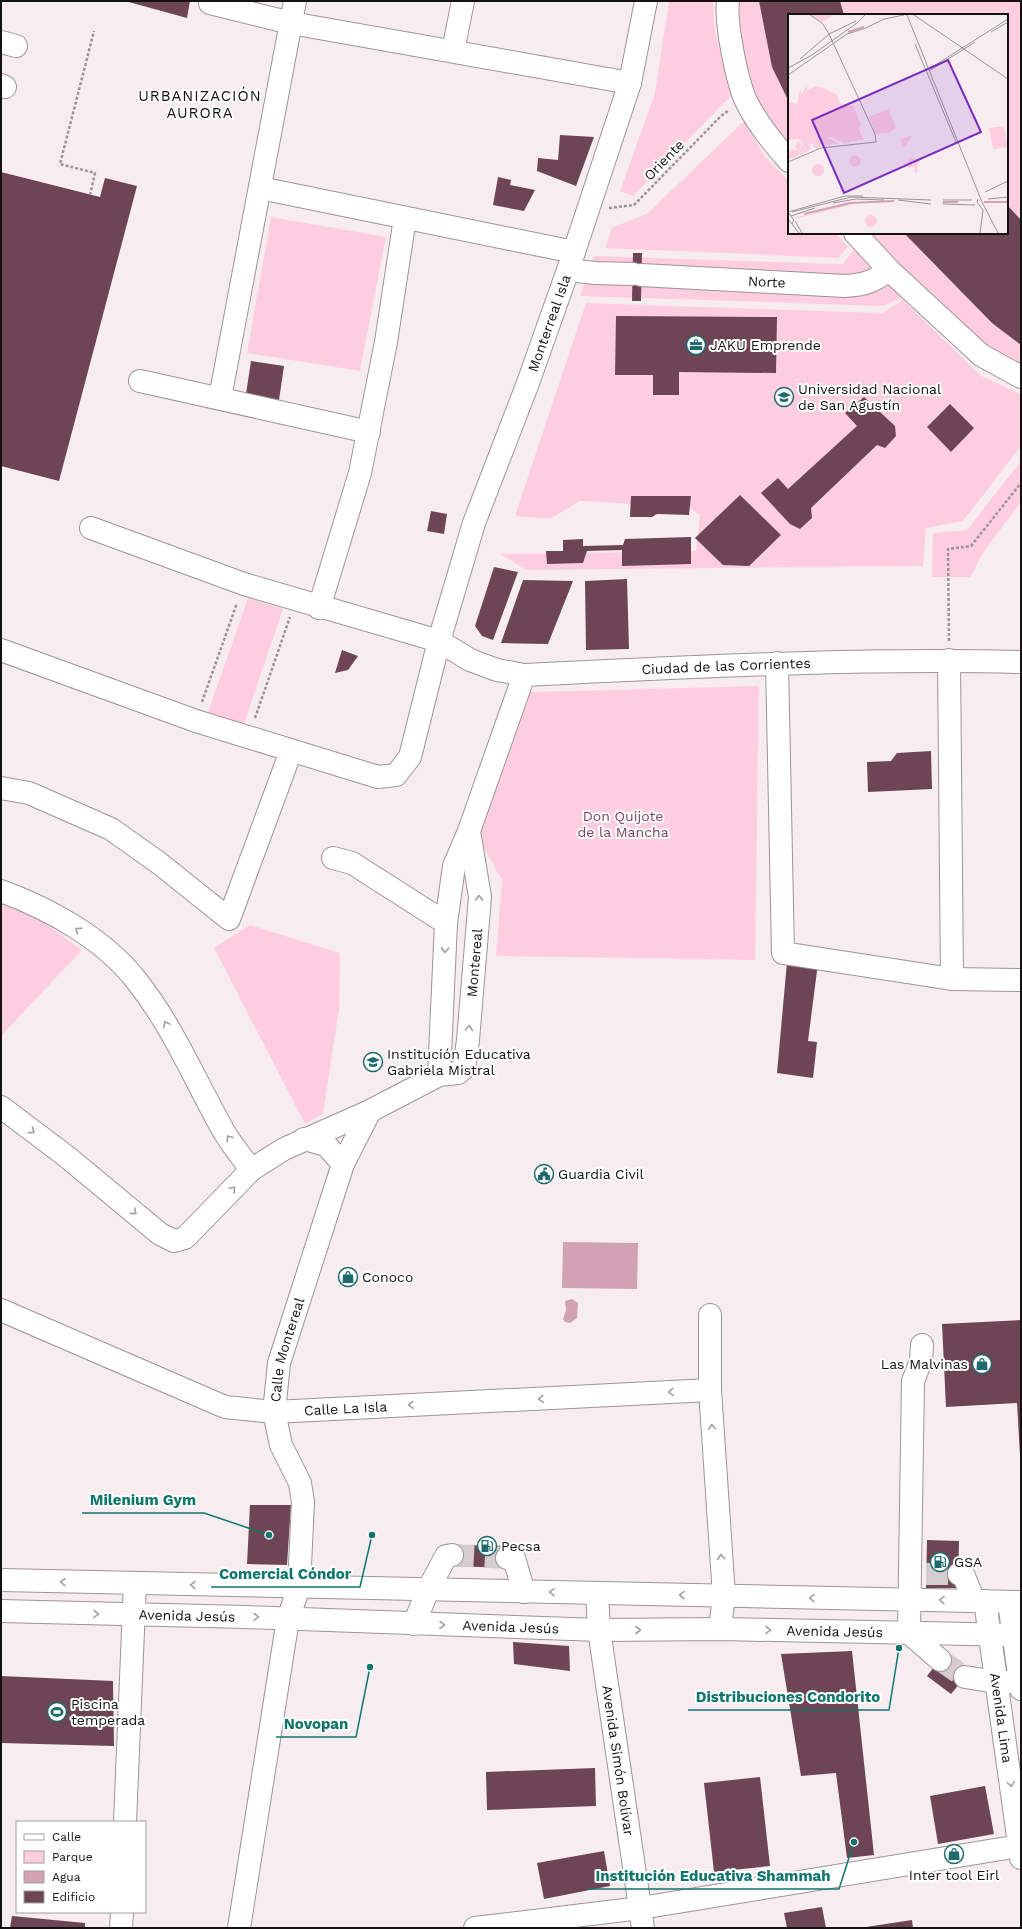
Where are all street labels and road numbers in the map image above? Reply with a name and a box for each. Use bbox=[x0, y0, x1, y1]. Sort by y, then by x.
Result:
street label: Oriente bbox=[641, 136, 687, 184]
street label: Monterreal Isla bbox=[525, 272, 574, 374]
street label: Norte bbox=[747, 273, 786, 291]
street label: Ciudad de las Corrientes bbox=[641, 655, 811, 677]
street label: Montereal bbox=[464, 927, 485, 998]
street label: Calle Montereal bbox=[267, 1295, 308, 1403]
street label: Calle La Isla bbox=[303, 1398, 388, 1418]
street label: Avenida Jesús bbox=[138, 1606, 235, 1625]
street label: Avenida Jesús bbox=[462, 1617, 559, 1637]
street label: Avenida Jesús bbox=[786, 1622, 883, 1640]
street label: Avenida Lima bbox=[987, 1672, 1016, 1764]
street label: Avenida Simón Bolívar bbox=[599, 1684, 637, 1837]

